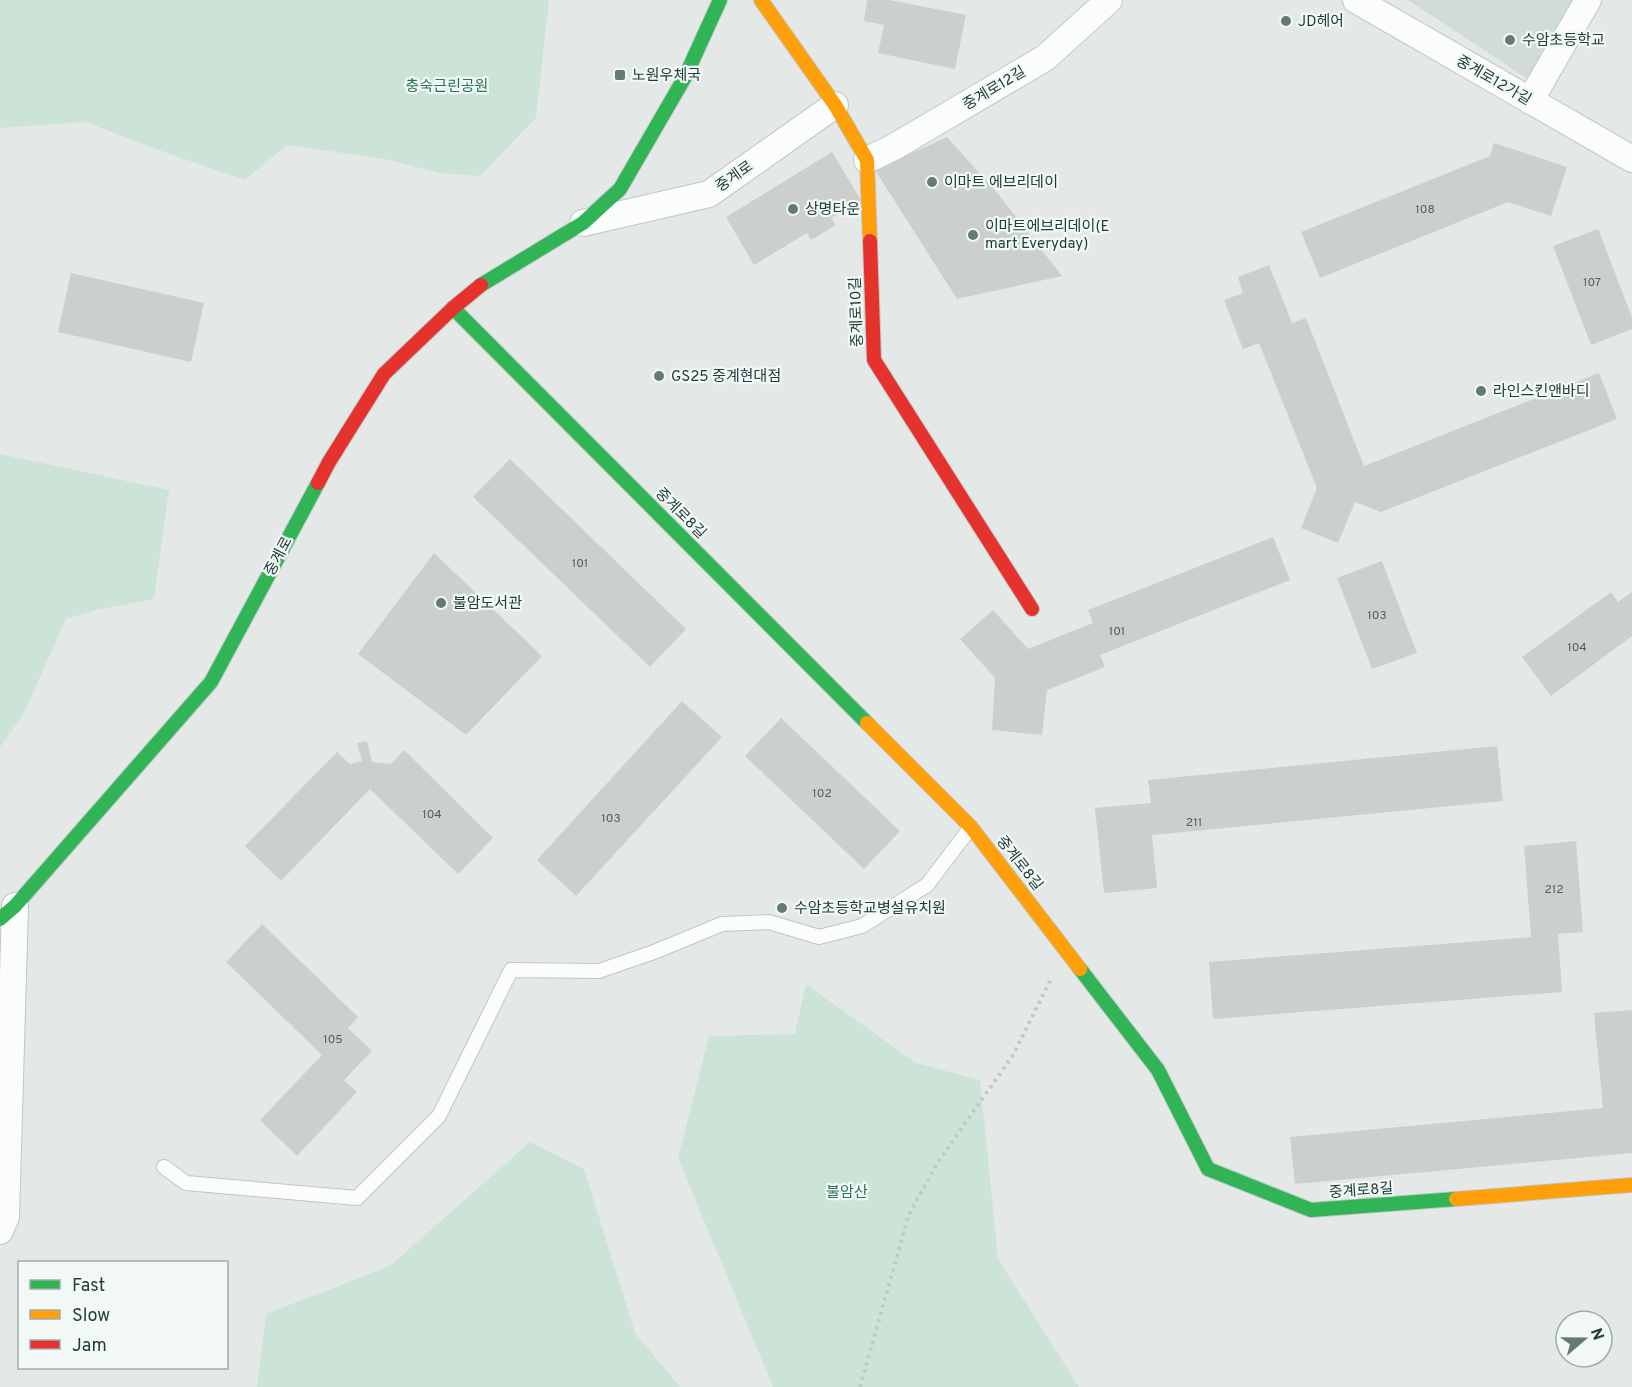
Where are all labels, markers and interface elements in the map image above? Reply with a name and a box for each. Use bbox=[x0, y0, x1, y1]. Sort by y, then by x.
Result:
place label: JD헤어 bbox=[1298, 13, 1344, 32]
marker: JD헤어 bbox=[1279, 14, 1293, 28]
place label: 수암초등학교 bbox=[1522, 31, 1605, 51]
marker: 수암초등학교 bbox=[1503, 33, 1517, 47]
street label: 중계로12가길 bbox=[1452, 52, 1534, 110]
street label: 중계로12길 bbox=[960, 63, 1030, 115]
place label: 노원우체국 bbox=[632, 67, 701, 86]
marker: 노원우체국 bbox=[613, 68, 627, 82]
park label: 충숙근린공원 bbox=[406, 78, 488, 97]
street label: 중계로 bbox=[712, 158, 757, 197]
place label: 이마트 에브리데이 bbox=[944, 174, 1058, 193]
marker: 이마트 에브리데이 bbox=[925, 175, 939, 189]
place label: 상명타운 bbox=[805, 201, 860, 220]
marker: 상명타운 bbox=[786, 202, 800, 216]
house number: 108 bbox=[1415, 202, 1435, 218]
place label: 이마트에브리데이(E mart Everyday) bbox=[985, 218, 1110, 254]
marker: 이마트에브리데이(E mart Everyday) bbox=[966, 228, 980, 242]
house number: 107 bbox=[1583, 275, 1601, 291]
street label: 중계로10길 bbox=[847, 276, 868, 347]
place label: GS25 중계현대점 bbox=[671, 367, 781, 387]
marker: GS25 중계현대점 bbox=[652, 369, 666, 383]
place label: 라인스킨앤바디 bbox=[1493, 383, 1590, 402]
marker: 라인스킨앤바디 bbox=[1474, 384, 1488, 398]
street label: 중계로8길 bbox=[650, 485, 709, 544]
street label: 중계로 bbox=[261, 534, 297, 579]
house number: 101 bbox=[572, 556, 588, 572]
place label: 불암도서관 bbox=[453, 595, 522, 614]
marker: 불암도서관 bbox=[434, 596, 448, 610]
house number: 103 bbox=[1367, 608, 1387, 624]
house number: 101 bbox=[1109, 624, 1125, 640]
house number: 104 bbox=[1567, 640, 1587, 656]
house number: 102 bbox=[812, 786, 832, 802]
house number: 104 bbox=[422, 807, 442, 823]
house number: 103 bbox=[601, 811, 621, 827]
house number: 211 bbox=[1186, 815, 1202, 831]
street label: 중계로8길 bbox=[992, 833, 1046, 895]
house number: 212 bbox=[1544, 882, 1564, 898]
place label: 수암초등학교병설유치원 bbox=[794, 899, 946, 919]
marker: 수암초등학교병설유치원 bbox=[775, 901, 789, 915]
house number: 105 bbox=[323, 1032, 343, 1048]
street label: 중계로8길 bbox=[1328, 1180, 1394, 1203]
park label: 불암산 bbox=[826, 1184, 868, 1203]
legend bbox=[18, 1261, 228, 1369]
text: Fast bbox=[72, 1275, 105, 1298]
text: Slow bbox=[72, 1305, 110, 1328]
north arrow bbox=[1554, 1309, 1614, 1369]
text: N bbox=[1585, 1326, 1608, 1343]
text: Jam bbox=[72, 1335, 107, 1358]

